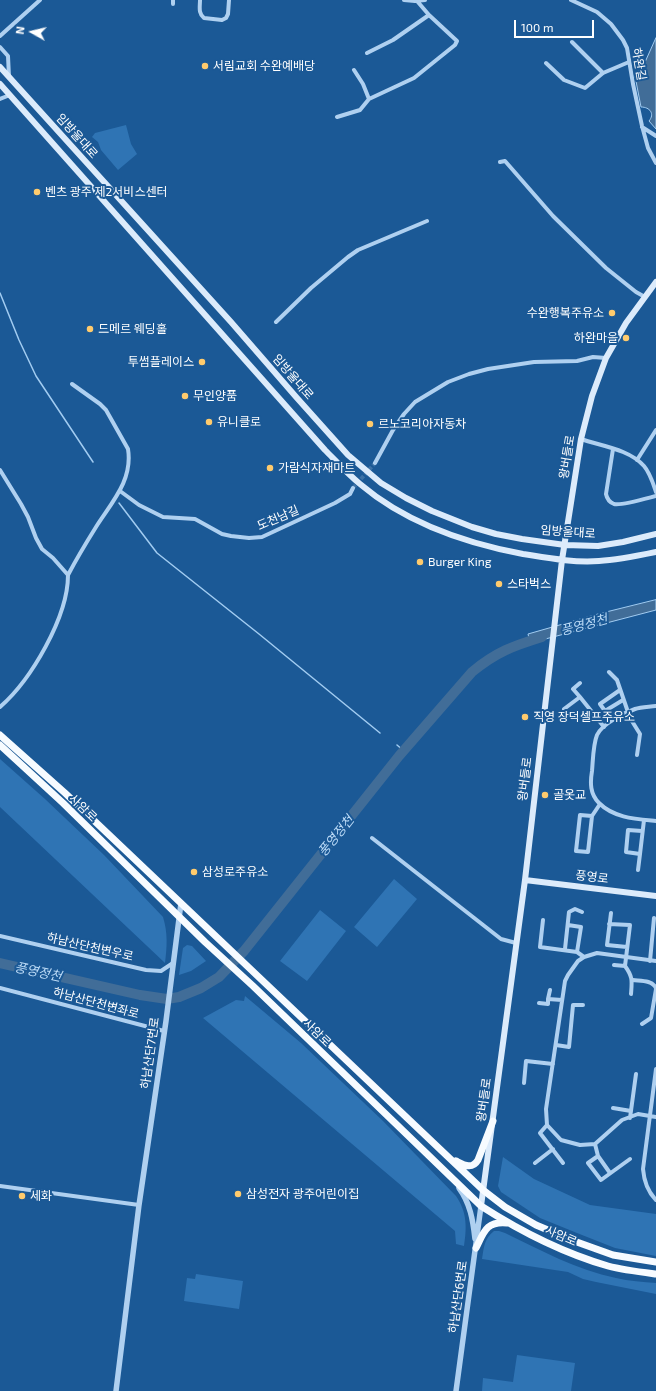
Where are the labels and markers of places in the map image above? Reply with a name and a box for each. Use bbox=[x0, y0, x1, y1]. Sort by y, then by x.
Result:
place label: 서림교회 수완예배당 bbox=[213, 59, 315, 73]
marker: 서림교회 수완예배당 bbox=[200, 61, 210, 71]
place label: 벤츠 광주 제2서비스센터 bbox=[45, 185, 167, 199]
marker: 벤츠 광주 제2서비스센터 bbox=[32, 187, 42, 197]
place label: 수완행복주유소 bbox=[527, 306, 604, 320]
marker: 수완행복주유소 bbox=[607, 308, 617, 318]
place label: 드메르 웨딩홀 bbox=[98, 322, 167, 336]
marker: 드메르 웨딩홀 bbox=[85, 324, 95, 334]
place label: 하완마을 bbox=[574, 331, 618, 345]
marker: 하완마을 bbox=[621, 333, 631, 343]
place label: 투썸플레이스 bbox=[128, 355, 194, 369]
marker: 투썸플레이스 bbox=[197, 357, 207, 367]
place label: 무인양품 bbox=[193, 389, 237, 403]
marker: 무인양품 bbox=[180, 391, 190, 401]
place label: 유니클로 bbox=[217, 415, 261, 429]
marker: 유니클로 bbox=[204, 417, 214, 427]
place label: 르노코리아자동차 bbox=[378, 417, 466, 431]
marker: 르노코리아자동차 bbox=[365, 419, 375, 429]
place label: 가람식자재마트 bbox=[278, 461, 355, 475]
marker: 가람식자재마트 bbox=[265, 463, 275, 473]
place label: Burger King bbox=[428, 555, 491, 569]
marker: Burger King bbox=[415, 557, 425, 567]
place label: 스타벅스 bbox=[507, 577, 551, 591]
marker: 스타벅스 bbox=[494, 579, 504, 589]
place label: 직영 장덕셀프주유소 bbox=[533, 710, 635, 724]
marker: 직영 장덕셀프주유소 bbox=[520, 712, 530, 722]
place label: 골옷교 bbox=[553, 788, 586, 802]
marker: 골옷교 bbox=[540, 790, 550, 800]
place label: 삼성로주유소 bbox=[202, 865, 268, 879]
marker: 삼성로주유소 bbox=[189, 867, 199, 877]
place label: 삼성전자 광주어린이집 bbox=[246, 1187, 359, 1201]
place label: 세화 bbox=[30, 1189, 52, 1203]
marker: 삼성전자 광주어린이집 bbox=[233, 1189, 243, 1199]
marker: 세화 bbox=[17, 1191, 27, 1201]

